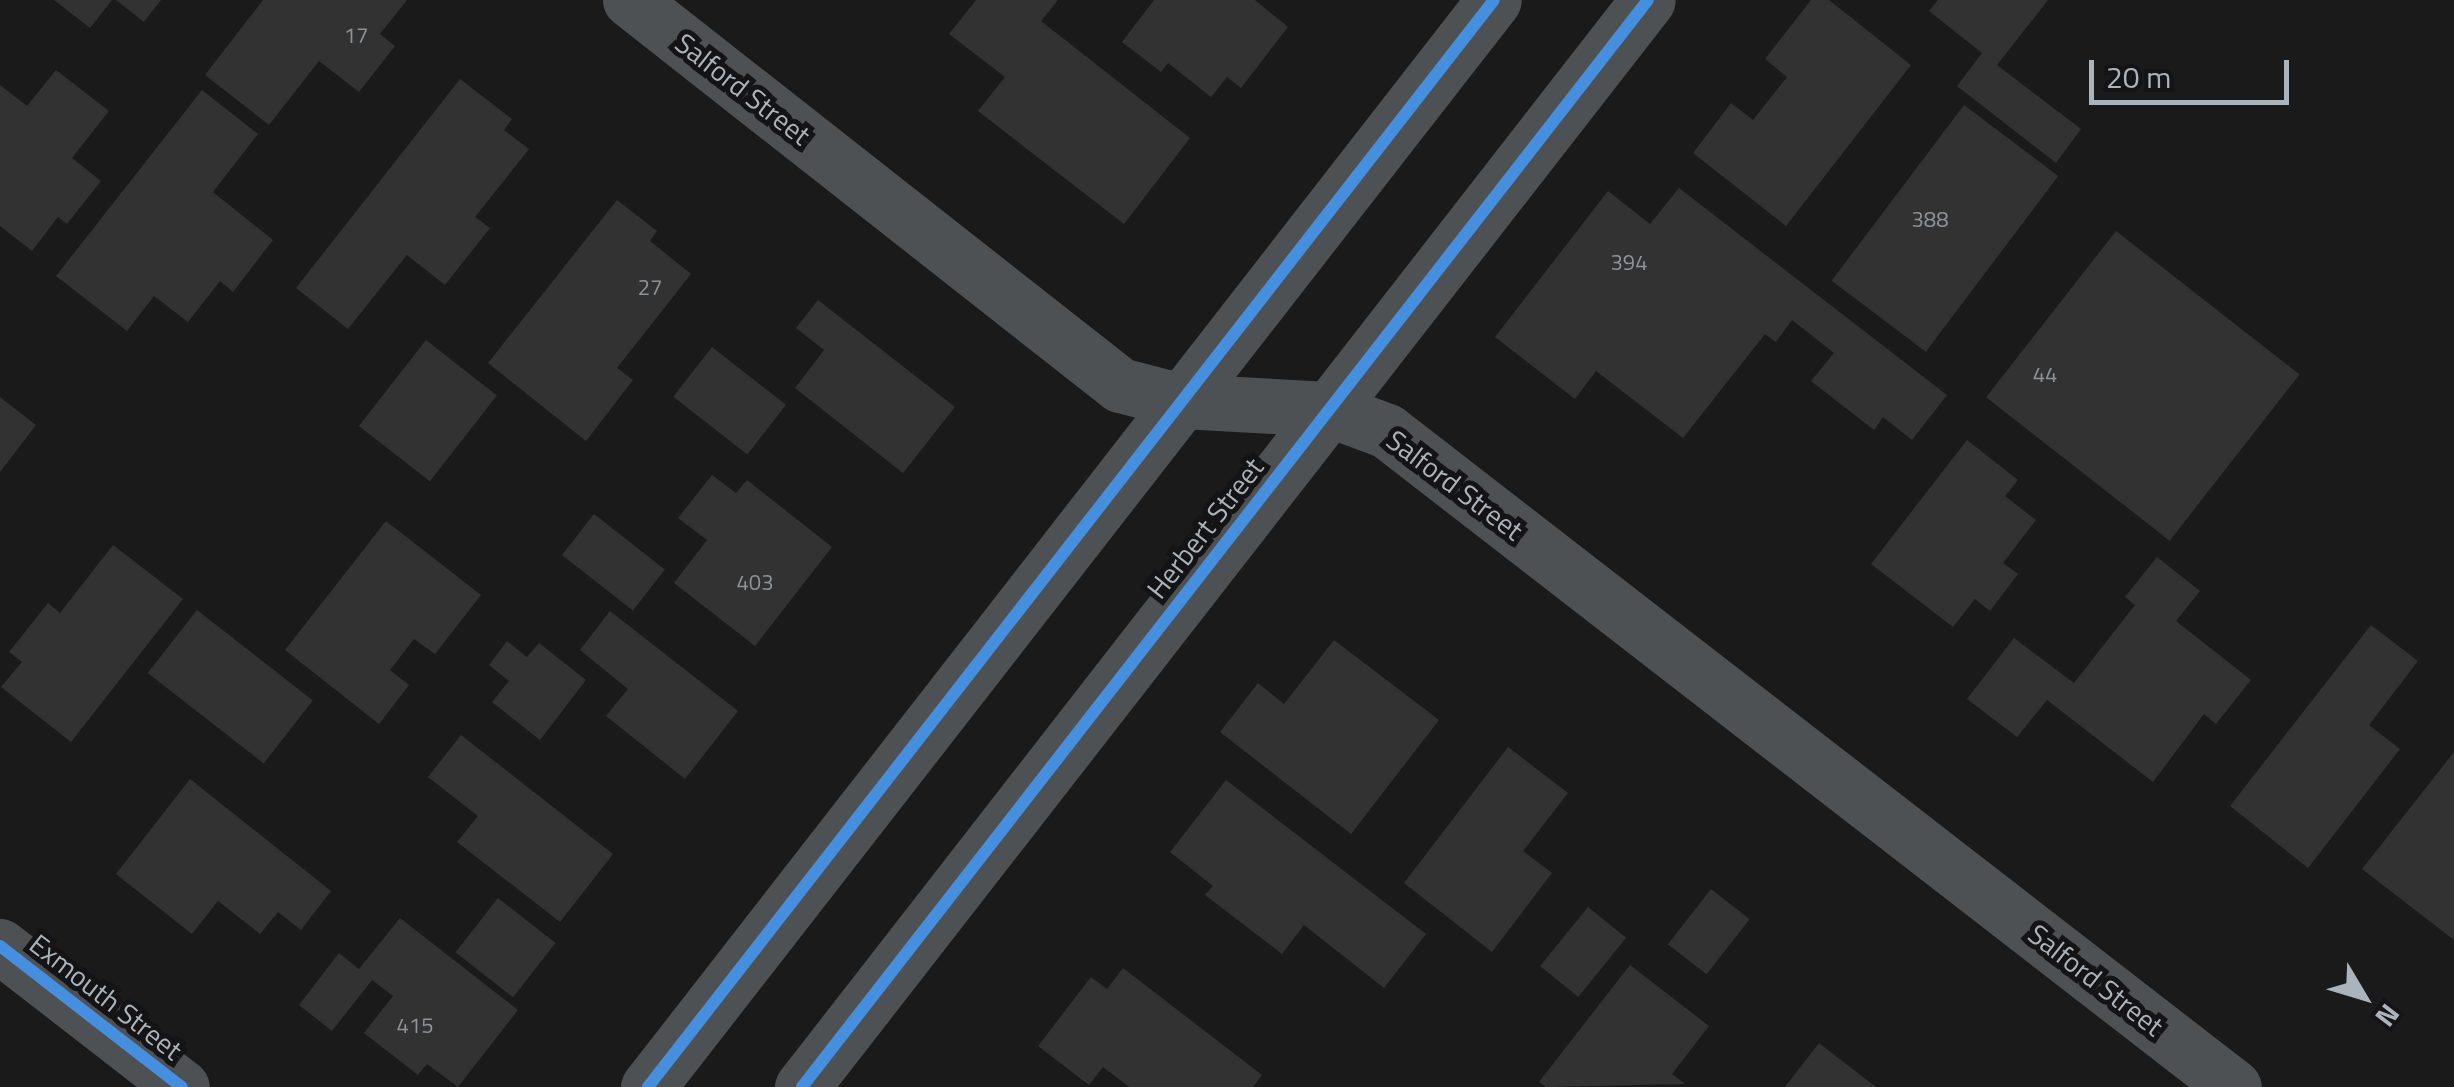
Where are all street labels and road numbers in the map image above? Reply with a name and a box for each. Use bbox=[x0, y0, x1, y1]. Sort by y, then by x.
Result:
street label: Salford Street bbox=[669, 26, 817, 152]
street label: Salford Street bbox=[1380, 423, 1530, 547]
street label: Herbert Street bbox=[1140, 451, 1270, 605]
street label: Salford Street bbox=[2022, 917, 2170, 1043]
street label: Exmouth Street bbox=[23, 927, 189, 1067]

